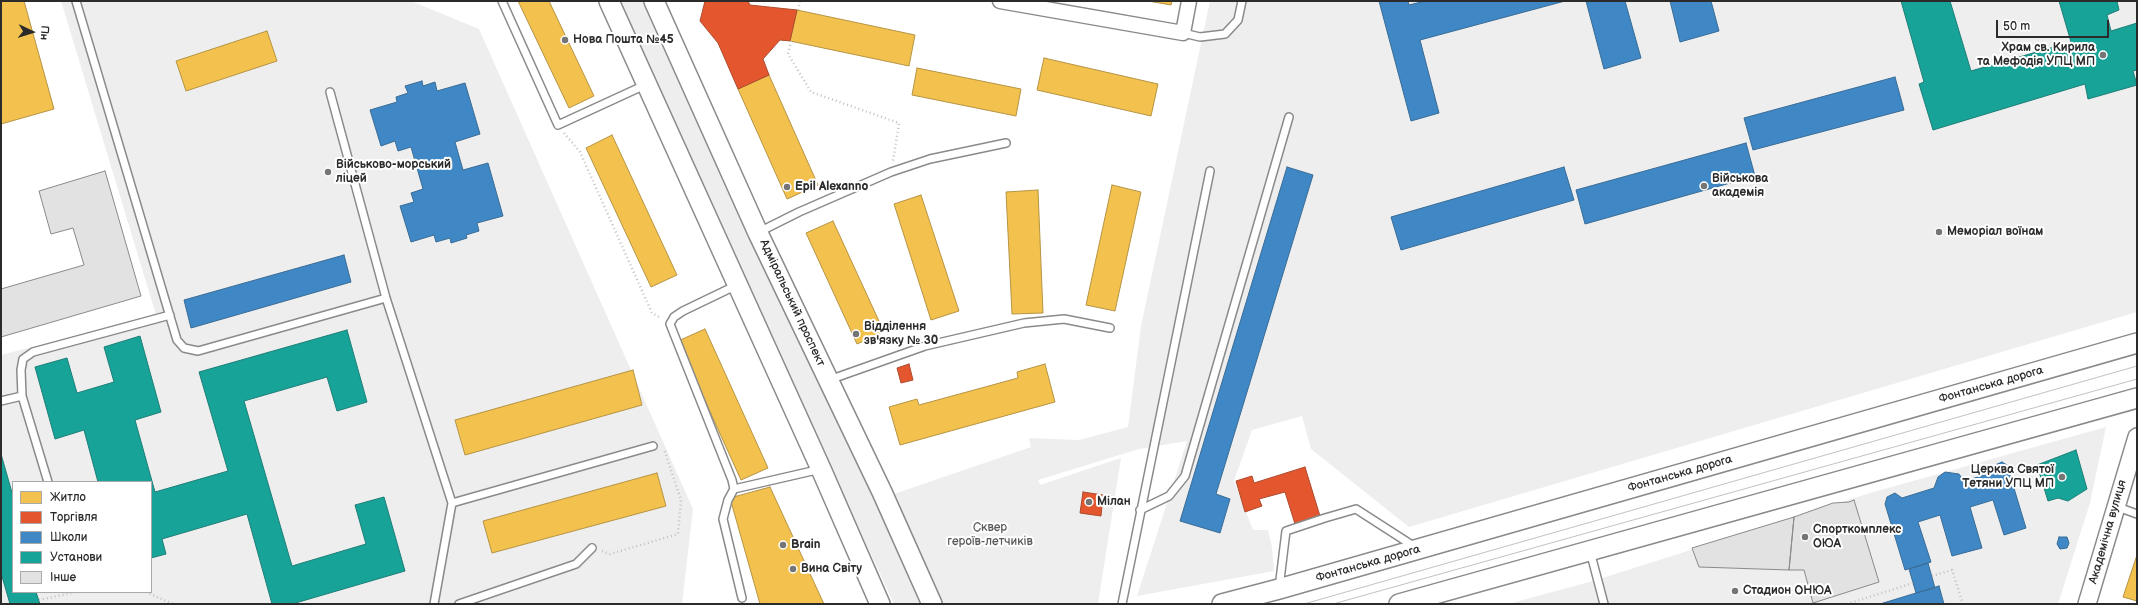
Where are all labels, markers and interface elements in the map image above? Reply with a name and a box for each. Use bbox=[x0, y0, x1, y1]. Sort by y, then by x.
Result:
north arrow bbox=[12, 12, 52, 52]
scale bar bbox=[1998, 12, 2111, 38]
text: 50 m bbox=[2003, 19, 2030, 34]
text: Пн bbox=[37, 25, 51, 41]
place label: Нова Пошта №45 bbox=[573, 33, 674, 47]
marker: Нова Пошта №45 bbox=[560, 35, 570, 45]
place label: Храм св. Кирила та Мефодія УПЦ МП bbox=[1977, 41, 2095, 69]
marker: Храм св. Кирила та Мефодія УПЦ МП bbox=[2098, 50, 2108, 60]
place label: Військово-морський ліцей bbox=[336, 158, 451, 186]
marker: Військово-морський ліцей bbox=[323, 167, 333, 177]
place label: Військова академія bbox=[1712, 172, 1768, 200]
place label: Epil Alexanno bbox=[795, 180, 868, 194]
marker: Військова академія bbox=[1699, 181, 1709, 191]
marker: Epil Alexanno bbox=[782, 182, 792, 192]
place label: Меморіал воїнам bbox=[1947, 225, 2043, 239]
marker: Меморіал воїнам bbox=[1934, 227, 1944, 237]
street label: Адміральський проспект bbox=[756, 237, 828, 369]
place label: Відділення зв'язку № 30 bbox=[864, 320, 938, 348]
marker: Відділення зв'язку № 30 bbox=[851, 329, 861, 339]
street label: Фонтанська дорога bbox=[1937, 363, 2045, 407]
street label: Фонтанська дорога bbox=[1626, 452, 1734, 496]
place label: Церква Святої Тетяни УПЦ МП bbox=[1962, 463, 2054, 491]
marker: Церква Святої Тетяни УПЦ МП bbox=[2057, 472, 2067, 482]
street label: Академічна вулиця bbox=[2086, 478, 2130, 586]
legend bbox=[12, 481, 152, 593]
text: Житло bbox=[50, 490, 86, 505]
place label: Мілан bbox=[1097, 495, 1131, 509]
marker: Мілан bbox=[1084, 497, 1094, 507]
text: Торгівля bbox=[50, 510, 97, 525]
park label: Сквер героїв-летчиків bbox=[947, 521, 1033, 549]
place label: Спорткомплекс ОЮА bbox=[1813, 523, 1901, 551]
text: Школи bbox=[50, 530, 87, 545]
marker: Спорткомплекс ОЮА bbox=[1800, 532, 1810, 542]
place label: Brain bbox=[791, 538, 820, 552]
marker: Brain bbox=[778, 540, 788, 550]
street label: Фонтанська дорога bbox=[1314, 542, 1422, 586]
text: Установи bbox=[50, 550, 102, 565]
place label: Вина Світу bbox=[801, 562, 862, 576]
marker: Вина Світу bbox=[788, 564, 798, 574]
text: Інше bbox=[50, 570, 76, 585]
place label: Стадион ОНЮА bbox=[1743, 584, 1832, 598]
marker: Стадион ОНЮА bbox=[1730, 586, 1740, 596]

